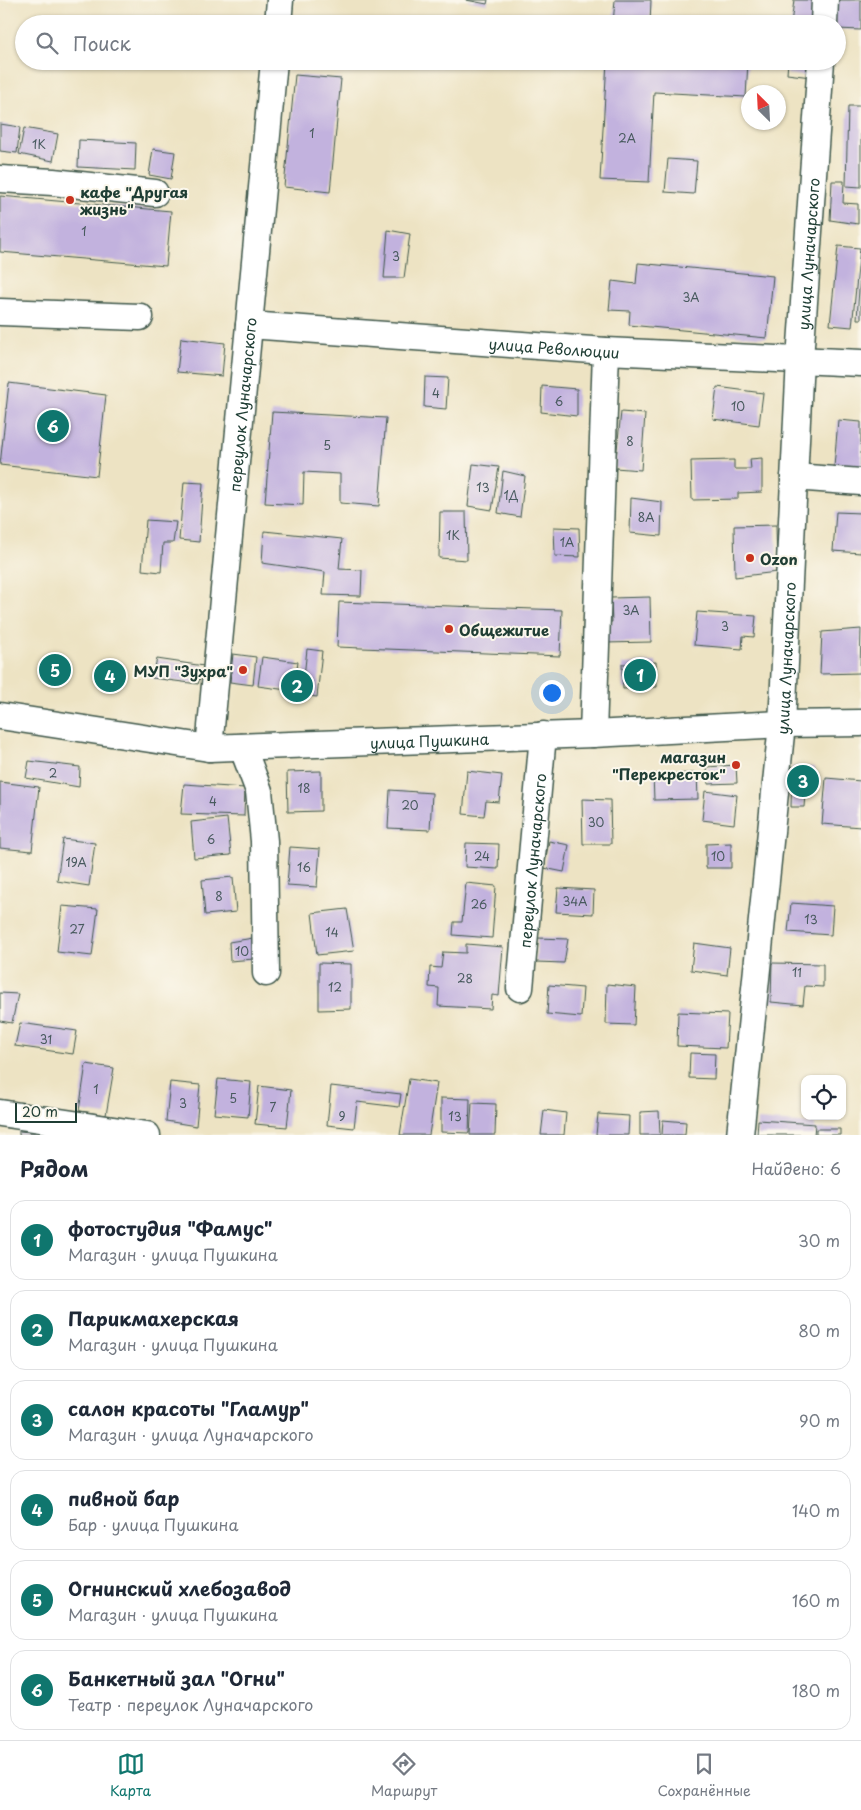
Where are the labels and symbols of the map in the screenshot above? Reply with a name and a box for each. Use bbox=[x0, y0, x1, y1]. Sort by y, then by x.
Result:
north arrow bbox=[741, 85, 786, 130]
house number: 1 bbox=[309, 124, 315, 142]
house number: 2А bbox=[618, 129, 636, 147]
house number: 1К bbox=[32, 135, 46, 153]
street label: улица Луначарского bbox=[791, 177, 824, 331]
place label: кафе "Другая жизнь" bbox=[80, 180, 188, 220]
marker: кафе "Другая жизнь" bbox=[64, 194, 76, 206]
house number: 1 bbox=[81, 222, 87, 240]
house number: 3 bbox=[392, 247, 400, 265]
house number: 3А bbox=[682, 288, 700, 306]
street label: переулок Луначарского bbox=[222, 316, 261, 493]
street label: улица Революции bbox=[488, 331, 620, 363]
house number: 4 bbox=[432, 384, 440, 402]
house number: 6 bbox=[555, 392, 563, 410]
house number: 10 bbox=[731, 397, 745, 415]
pin: 6 bbox=[37, 407, 69, 445]
house number: 8 bbox=[626, 432, 634, 450]
house number: 5 bbox=[323, 436, 331, 454]
house number: 13 bbox=[476, 478, 490, 496]
house number: 1Д bbox=[504, 486, 519, 504]
house number: 8А bbox=[638, 508, 654, 526]
house number: 1К bbox=[446, 526, 460, 544]
house number: 1А bbox=[560, 533, 574, 551]
place label: Ozon bbox=[760, 547, 798, 570]
marker: Ozon bbox=[744, 552, 756, 564]
street label: улица Луначарского bbox=[769, 581, 800, 736]
house number: 3А bbox=[622, 601, 640, 619]
house number: 3 bbox=[721, 617, 729, 635]
place label: Общежитие bbox=[459, 618, 549, 641]
marker: Общежитие bbox=[443, 623, 455, 635]
pin: 5 bbox=[39, 651, 71, 689]
pin: 1 bbox=[624, 656, 656, 694]
pin: 4 bbox=[94, 657, 126, 695]
place label: МУП "Зухра" bbox=[133, 659, 233, 682]
marker: МУП "Зухра" bbox=[237, 664, 249, 676]
pin: 2 bbox=[281, 667, 313, 705]
your location bbox=[539, 680, 565, 706]
street label: улица Пушкина bbox=[369, 726, 490, 754]
place label: магазин "Перекресток" bbox=[612, 745, 726, 785]
marker: магазин "Перекресток" bbox=[730, 759, 742, 771]
pin: 3 bbox=[787, 762, 819, 800]
house number: 2 bbox=[49, 764, 57, 782]
street label: переулок Луначарского bbox=[512, 772, 551, 949]
house number: 18 bbox=[298, 779, 310, 797]
house number: 4 bbox=[209, 792, 217, 810]
house number: 20 bbox=[401, 796, 419, 814]
house number: 30 bbox=[588, 813, 605, 831]
house number: 6 bbox=[207, 830, 215, 848]
house number: 24 bbox=[474, 847, 490, 865]
house number: 10 bbox=[711, 847, 725, 865]
house number: 19А bbox=[65, 853, 87, 871]
house number: 16 bbox=[297, 858, 311, 876]
house number: 8 bbox=[215, 887, 223, 905]
house number: 34А bbox=[562, 892, 588, 910]
house number: 26 bbox=[471, 895, 487, 913]
house number: 13 bbox=[804, 910, 818, 928]
house number: 27 bbox=[70, 920, 85, 938]
house number: 14 bbox=[325, 923, 339, 941]
house number: 10 bbox=[235, 942, 249, 960]
house number: 11 bbox=[792, 963, 802, 981]
house number: 28 bbox=[457, 969, 473, 987]
house number: 12 bbox=[328, 978, 342, 996]
house number: 31 bbox=[40, 1030, 52, 1048]
house number: 1 bbox=[93, 1080, 99, 1098]
house number: 5 bbox=[229, 1089, 237, 1107]
house number: 3 bbox=[179, 1094, 187, 1112]
house number: 7 bbox=[270, 1098, 277, 1116]
scale bar bbox=[15, 1100, 78, 1123]
house number: 9 bbox=[338, 1107, 346, 1125]
house number: 13 bbox=[448, 1107, 462, 1125]

